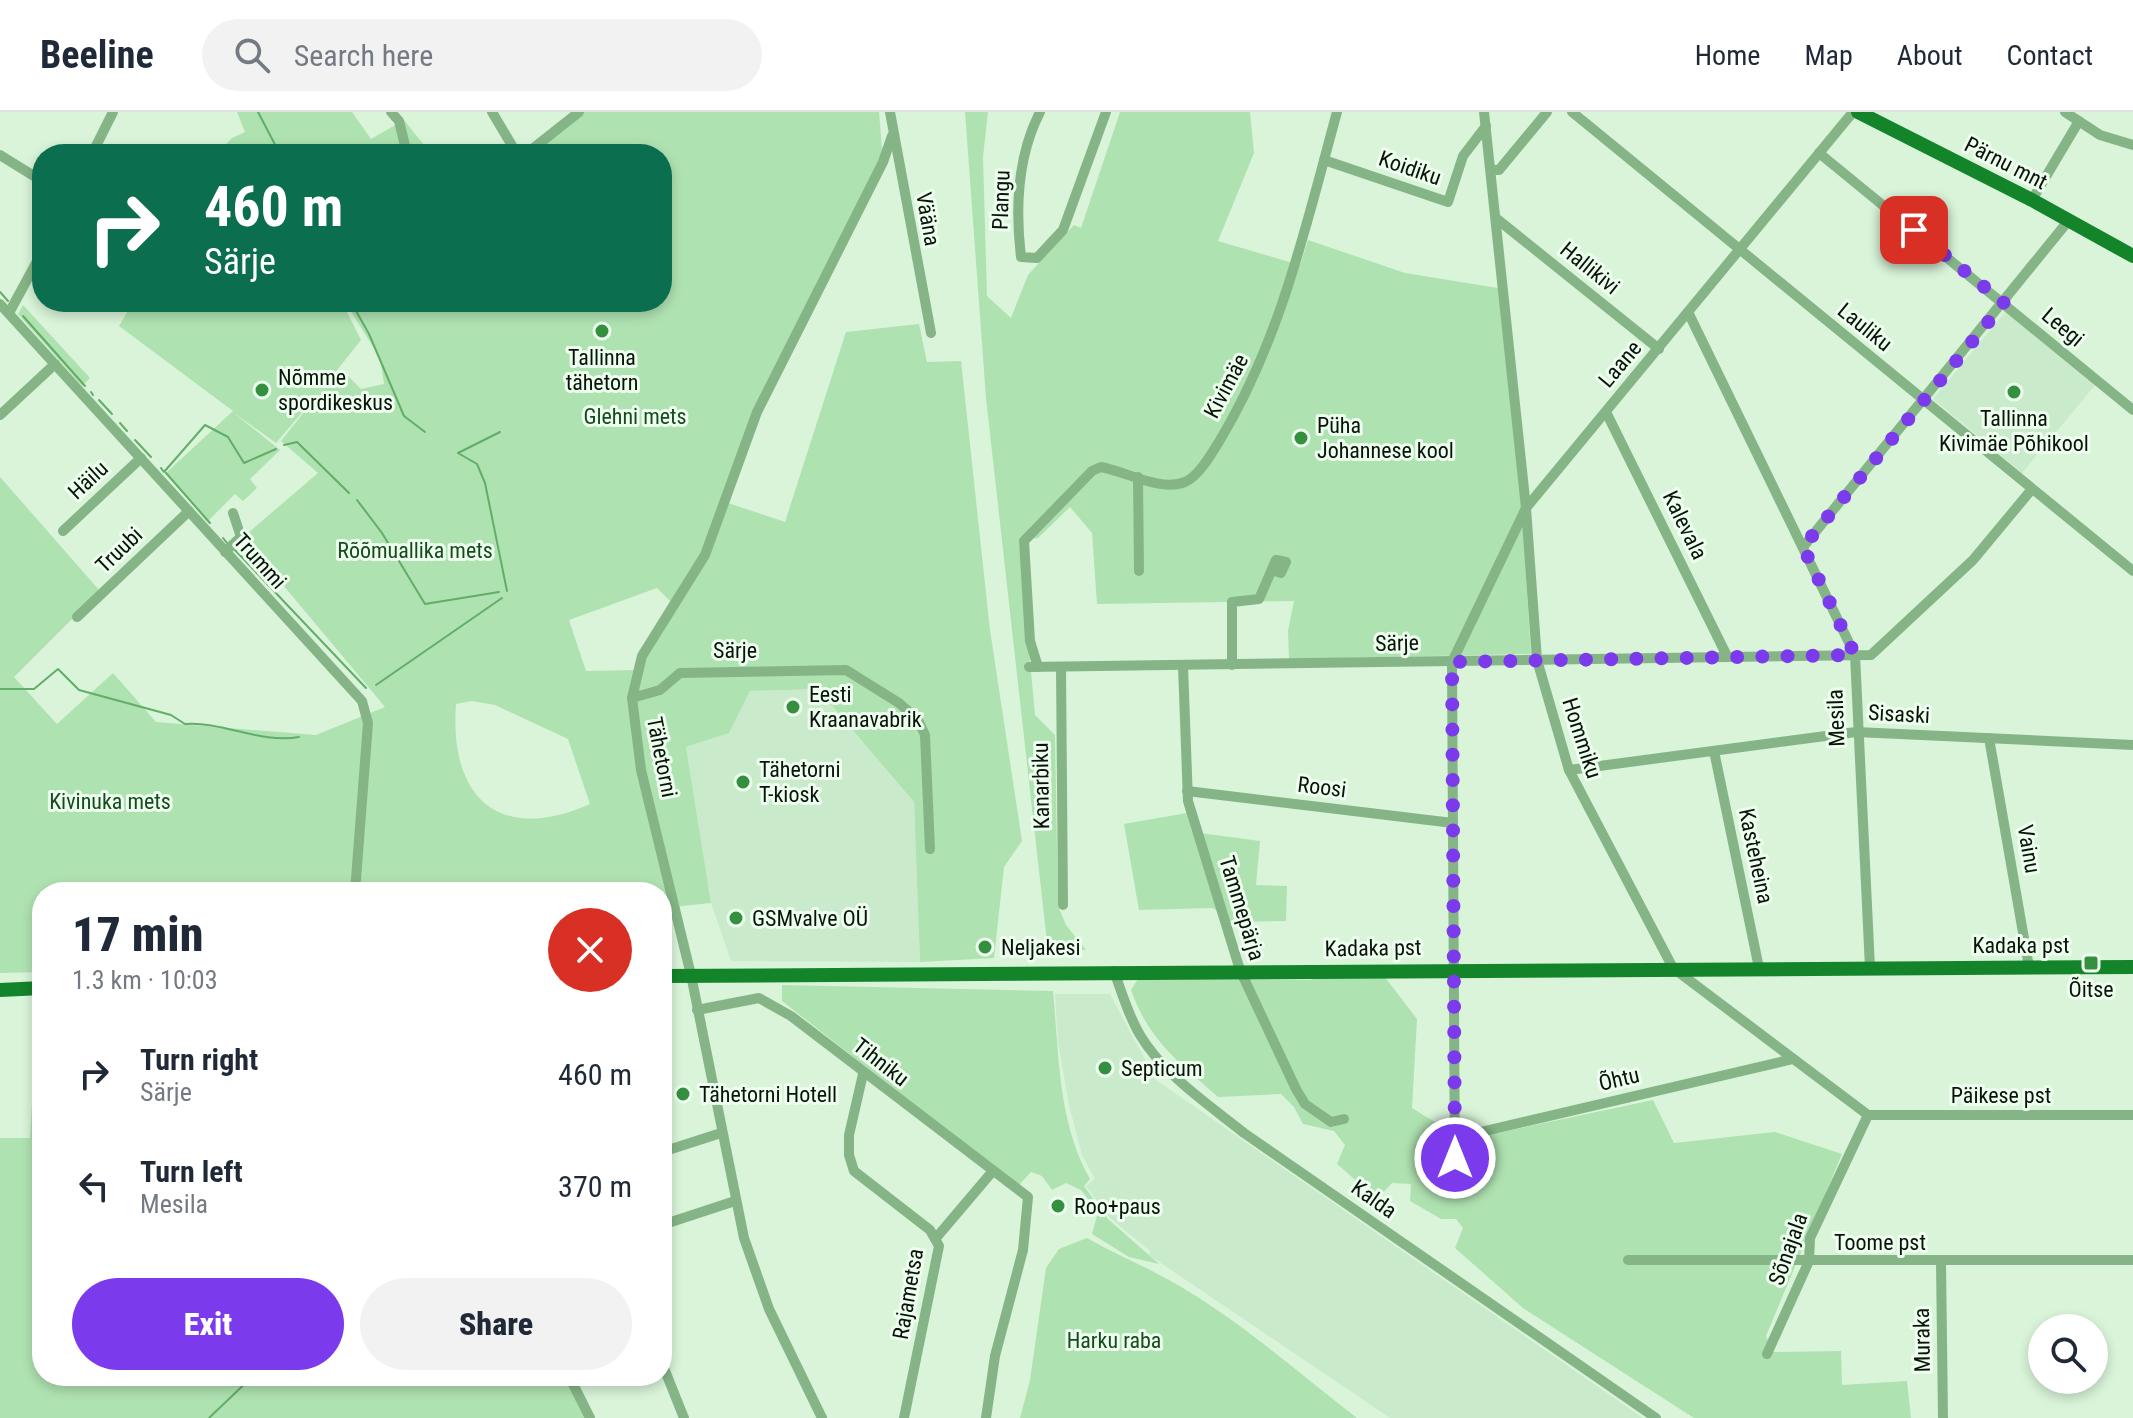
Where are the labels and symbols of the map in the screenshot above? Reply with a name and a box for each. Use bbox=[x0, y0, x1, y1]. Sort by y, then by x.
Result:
street label: Pärnu mnt bbox=[1961, 132, 2051, 194]
street label: Koidiku bbox=[1376, 146, 1444, 190]
street label: Plangu bbox=[987, 170, 1015, 230]
street label: Vääna bbox=[911, 190, 945, 248]
pin bbox=[1880, 196, 1948, 264]
street label: Hallikivi bbox=[1555, 237, 1625, 299]
street label: Lauliku bbox=[1833, 298, 1897, 356]
street label: Leegi bbox=[2037, 302, 2089, 352]
marker: Tallinna tähetorn bbox=[593, 322, 611, 340]
street label: Laane bbox=[1594, 336, 1646, 392]
place label: Tallinna tähetorn bbox=[566, 345, 638, 395]
street label: Kivimäe bbox=[1199, 350, 1253, 422]
place label: Nõmme spordikeskus bbox=[278, 365, 393, 415]
marker: Nõmme spordikeskus bbox=[253, 381, 271, 399]
marker: Tallinna Kivimäe Põhikool bbox=[2005, 383, 2023, 401]
park label: Glehni mets bbox=[583, 404, 687, 429]
place label: Tallinna Kivimäe Põhikool bbox=[1939, 406, 2089, 456]
place label: Püha Johannese kool bbox=[1317, 413, 1454, 463]
marker: Püha Johannese kool bbox=[1292, 429, 1310, 447]
street label: Häilu bbox=[63, 456, 113, 504]
street label: Kalevala bbox=[1658, 487, 1712, 563]
street label: Truubi bbox=[91, 522, 147, 578]
street label: Trummi bbox=[229, 528, 291, 594]
park label: Rõõmuallika mets bbox=[337, 538, 493, 563]
street label: Särje bbox=[1375, 630, 1419, 656]
street label: Särje bbox=[713, 638, 757, 663]
place label: Eesti Kraanavabrik bbox=[809, 682, 922, 732]
street label: Mesila bbox=[1823, 689, 1849, 747]
street label: Hommiku bbox=[1557, 694, 1607, 782]
marker: Eesti Kraanavabrik bbox=[784, 698, 802, 716]
street label: Sisaski bbox=[1867, 700, 1931, 728]
street label: Tähetorni bbox=[642, 715, 682, 799]
street label: Kanarbiku bbox=[1028, 742, 1054, 830]
place label: Tähetorni T-kiosk bbox=[759, 757, 840, 807]
street label: Roosi bbox=[1296, 772, 1348, 802]
marker: Tähetorni T-kiosk bbox=[734, 773, 752, 791]
park label: Kivinuka mets bbox=[49, 789, 171, 814]
street label: Kasteheina bbox=[1734, 806, 1778, 906]
street label: Vainu bbox=[2012, 823, 2046, 875]
street label: Tammepärja bbox=[1214, 853, 1270, 963]
place label: GSMvalve OÜ bbox=[752, 906, 868, 931]
marker: GSMvalve OÜ bbox=[727, 909, 745, 927]
street label: Kadaka pst bbox=[1973, 933, 2069, 958]
place label: Neljakesi bbox=[1001, 935, 1081, 960]
street label: Kadaka pst bbox=[1324, 935, 1422, 961]
marker: Neljakesi bbox=[976, 938, 994, 956]
marker: Õitse bbox=[2082, 954, 2100, 972]
place label: Õitse bbox=[2068, 976, 2114, 1002]
street label: Tihniku bbox=[848, 1033, 914, 1091]
place label: Septicum bbox=[1121, 1056, 1203, 1081]
marker: Septicum bbox=[1096, 1059, 1114, 1077]
street label: Õhtu bbox=[1596, 1061, 1642, 1096]
place label: Tähetorni Hotell bbox=[699, 1082, 837, 1107]
street label: Päikese pst bbox=[1951, 1083, 2051, 1108]
marker: Tähetorni Hotell bbox=[674, 1085, 692, 1103]
position arrow bbox=[1413, 1116, 1497, 1200]
street label: Kalda bbox=[1347, 1175, 1401, 1223]
place label: Roo+paus bbox=[1074, 1194, 1161, 1219]
marker: Roo+paus bbox=[1049, 1197, 1067, 1215]
street label: Sõnajala bbox=[1763, 1210, 1813, 1288]
street label: Toome pst bbox=[1834, 1230, 1926, 1255]
street label: Rajametsa bbox=[888, 1247, 928, 1341]
street label: Muraka bbox=[1909, 1308, 1935, 1372]
park label: Harku raba bbox=[1067, 1328, 1161, 1353]

